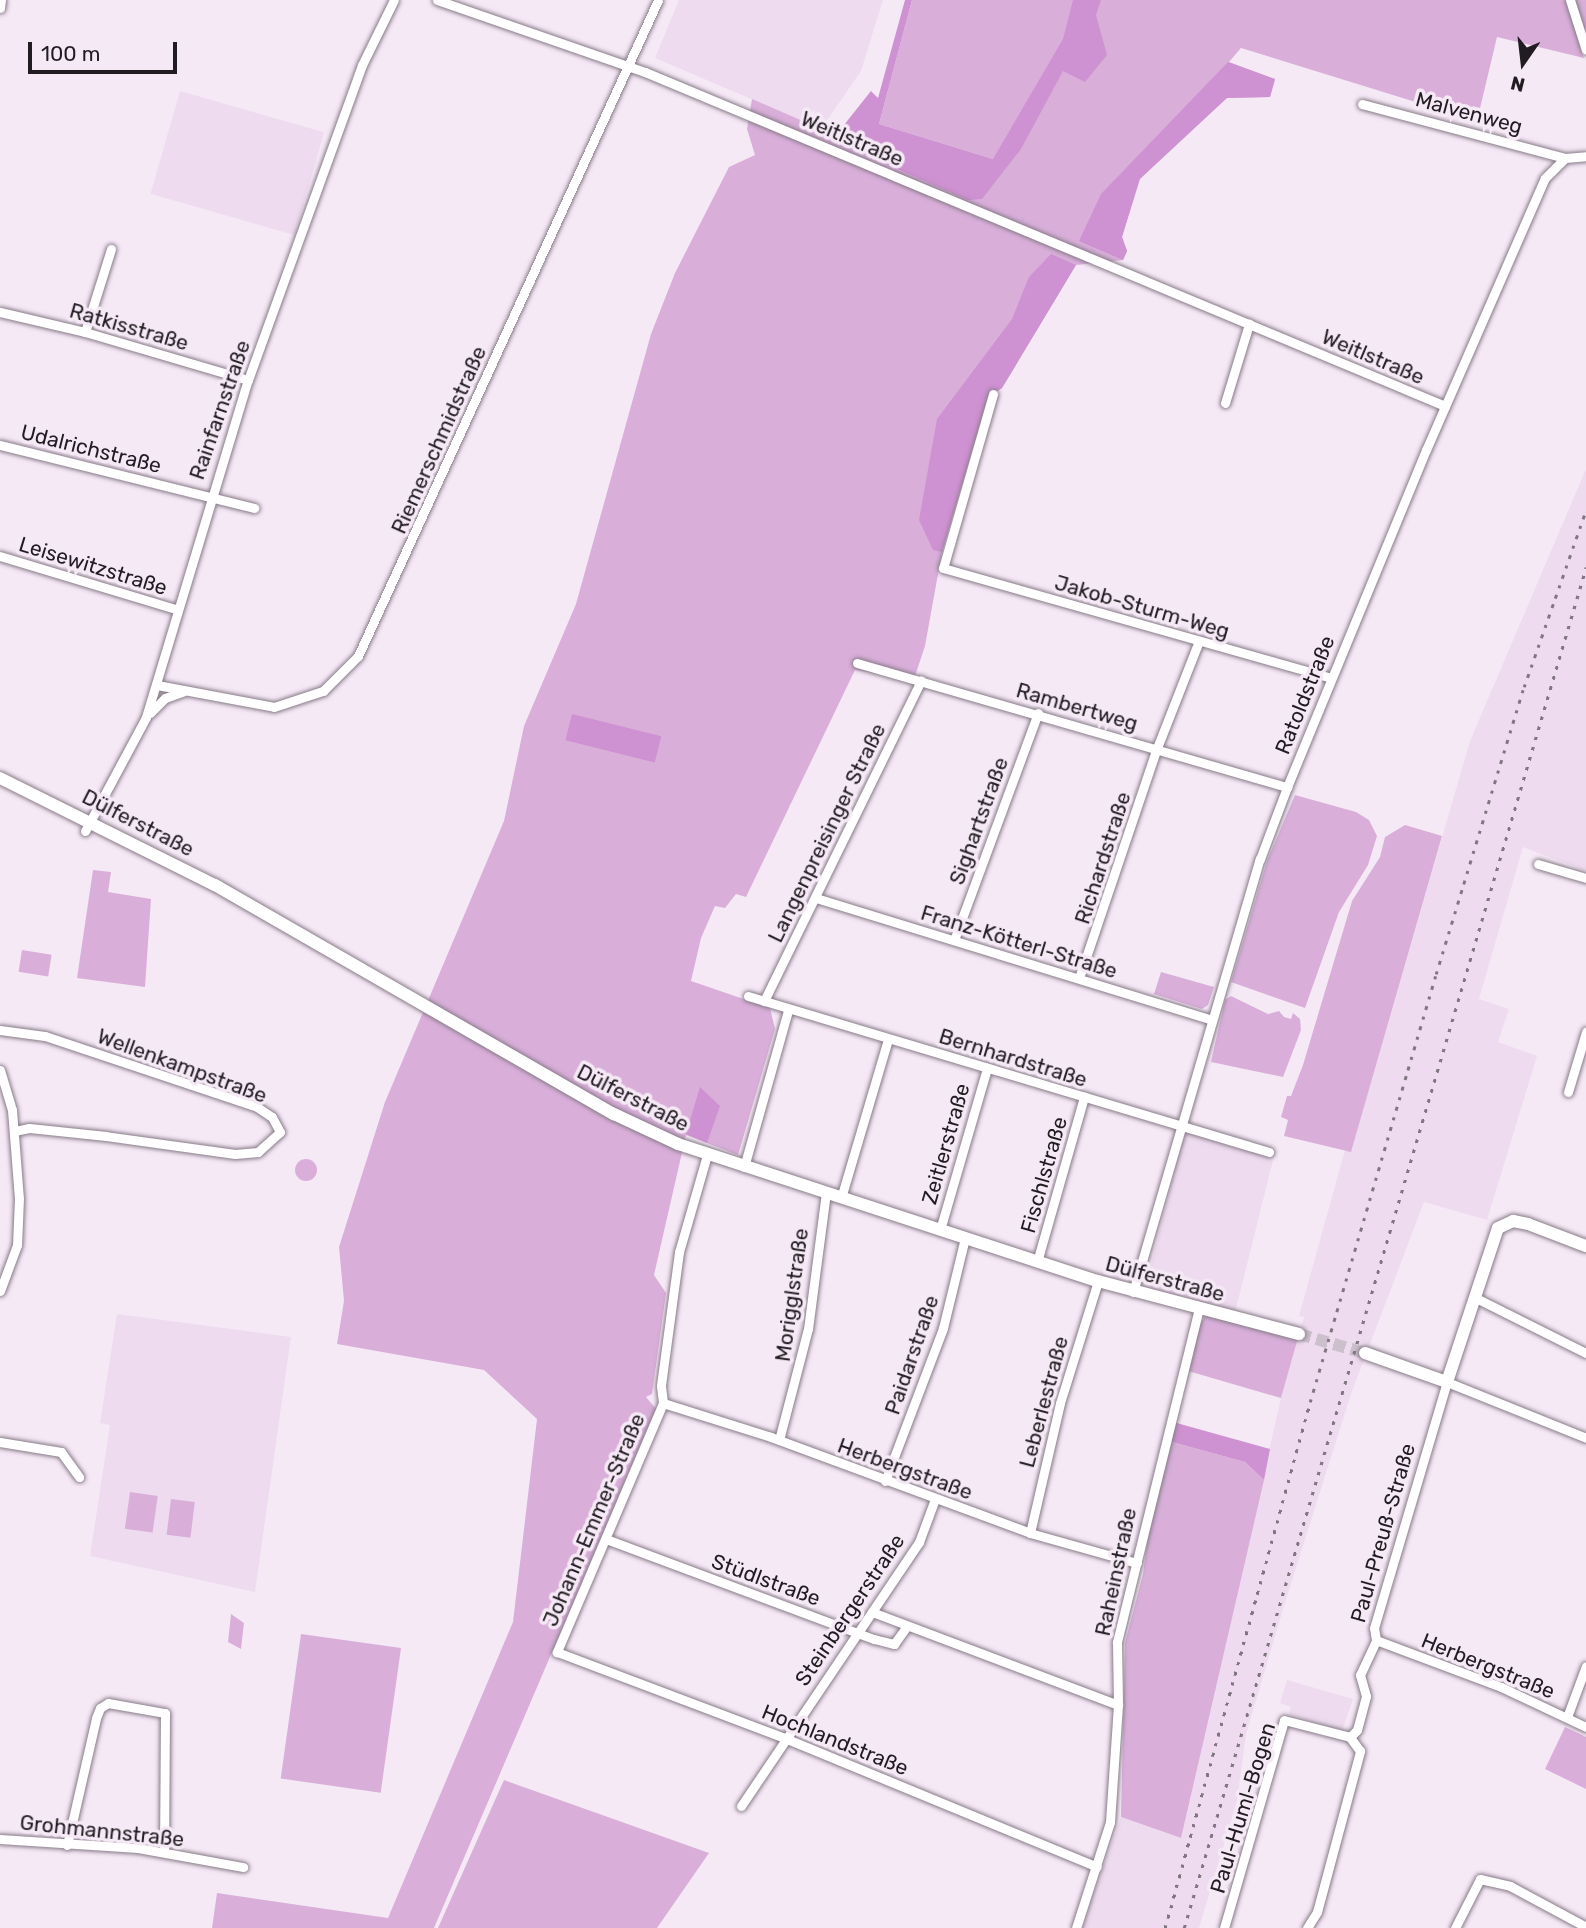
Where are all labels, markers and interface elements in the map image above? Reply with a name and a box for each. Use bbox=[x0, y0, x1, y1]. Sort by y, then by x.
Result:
scale bar bbox=[32, 28, 180, 72]
north arrow bbox=[1488, 28, 1558, 98]
text: 100 m bbox=[41, 41, 100, 66]
text: N bbox=[1508, 71, 1527, 97]
street label: Malvenweg bbox=[1413, 87, 1525, 139]
street label: Weitlstraße bbox=[797, 106, 907, 172]
street label: Ratkisstraße bbox=[67, 298, 191, 356]
street label: Weitlstraße bbox=[1318, 324, 1428, 390]
street label: Rainfarnstraße bbox=[184, 337, 256, 483]
street label: Riemerschmidstraße bbox=[386, 342, 492, 538]
street label: Udalrichstraße bbox=[18, 419, 164, 479]
street label: Leisewitzstraße bbox=[16, 531, 170, 601]
street label: Jakob-Sturm-Weg bbox=[1052, 570, 1232, 644]
street label: Ratoldstraße bbox=[1270, 632, 1340, 758]
street label: Rambertweg bbox=[1013, 678, 1141, 736]
street label: Langenpreisinger Straße bbox=[763, 719, 891, 947]
street label: Sighartstraße bbox=[944, 754, 1014, 888]
street label: Dülferstraße bbox=[78, 784, 198, 862]
street label: Richardstraße bbox=[1070, 789, 1136, 927]
street label: Franz-Kötterl-Straße bbox=[918, 900, 1120, 984]
street label: Wellenkampstraße bbox=[94, 1024, 270, 1108]
street label: Bernhardstraße bbox=[936, 1024, 1090, 1092]
street label: Dülferstraße bbox=[573, 1059, 693, 1137]
street label: Zeitlerstraße bbox=[917, 1081, 975, 1207]
street label: Fischlstraße bbox=[1015, 1114, 1073, 1236]
street label: Morigglstraße bbox=[770, 1227, 814, 1363]
street label: Dülferstraße bbox=[1103, 1251, 1227, 1307]
street label: Paidarstraße bbox=[880, 1292, 944, 1418]
street label: Leberlestraße bbox=[1014, 1334, 1074, 1470]
street label: Johann-Emmer-Straße bbox=[538, 1410, 650, 1630]
street label: Herbergstraße bbox=[834, 1433, 976, 1505]
street label: Paul-Preuß-Straße bbox=[1345, 1440, 1421, 1626]
street label: Raheinstraße bbox=[1090, 1506, 1142, 1638]
street label: Steinbergerstraße bbox=[790, 1529, 910, 1691]
street label: Stüdlstraße bbox=[708, 1549, 824, 1611]
street label: Herbergstraße bbox=[1418, 1628, 1558, 1704]
street label: Hochlandstraße bbox=[758, 1699, 912, 1781]
street label: Paul-Huml-Bogen bbox=[1205, 1720, 1281, 1896]
street label: Grohmannstraße bbox=[19, 1810, 185, 1852]

